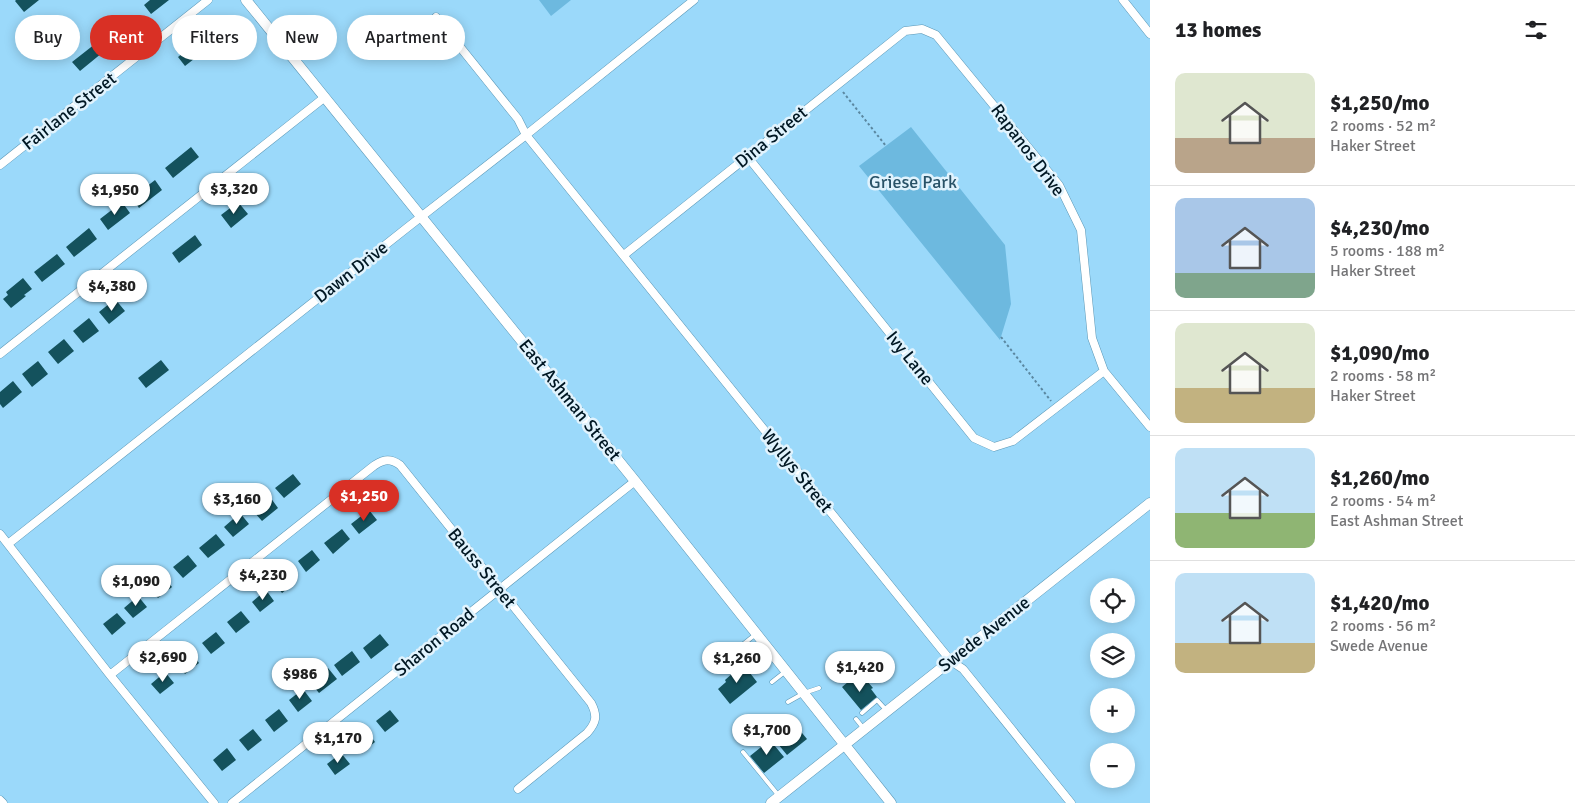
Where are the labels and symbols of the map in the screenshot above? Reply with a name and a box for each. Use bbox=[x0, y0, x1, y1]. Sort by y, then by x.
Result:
street label: Fairlane Street bbox=[17, 67, 121, 155]
street label: Rapanos Drive bbox=[986, 100, 1070, 200]
street label: Dina Street bbox=[731, 101, 811, 173]
park label: Griese Park bbox=[869, 171, 957, 193]
pin: $3,320 bbox=[193, 172, 275, 215]
pin: $1,950 bbox=[74, 174, 156, 216]
street label: Dawn Drive bbox=[310, 236, 392, 308]
pin: $4,380 bbox=[71, 270, 153, 312]
street label: Ivy Lane bbox=[882, 327, 938, 389]
street label: East Ashman Street bbox=[514, 335, 626, 465]
street label: Wyllys Street bbox=[757, 425, 837, 517]
pin: $1,250 bbox=[323, 480, 405, 522]
pin: $3,160 bbox=[196, 482, 278, 525]
street label: Bauss Street bbox=[443, 524, 521, 612]
pin: $4,230 bbox=[222, 558, 304, 601]
pin: $1,090 bbox=[95, 564, 177, 607]
street label: Swede Avenue bbox=[934, 591, 1034, 677]
street label: Sharon Road bbox=[389, 603, 479, 681]
pin: $2,690 bbox=[122, 640, 204, 683]
pin: $1,260 bbox=[696, 642, 778, 684]
pin: $1,420 bbox=[819, 650, 901, 693]
pin: $986 bbox=[270, 658, 330, 700]
pin: $1,700 bbox=[726, 714, 808, 756]
pin: $1,170 bbox=[297, 722, 379, 764]

